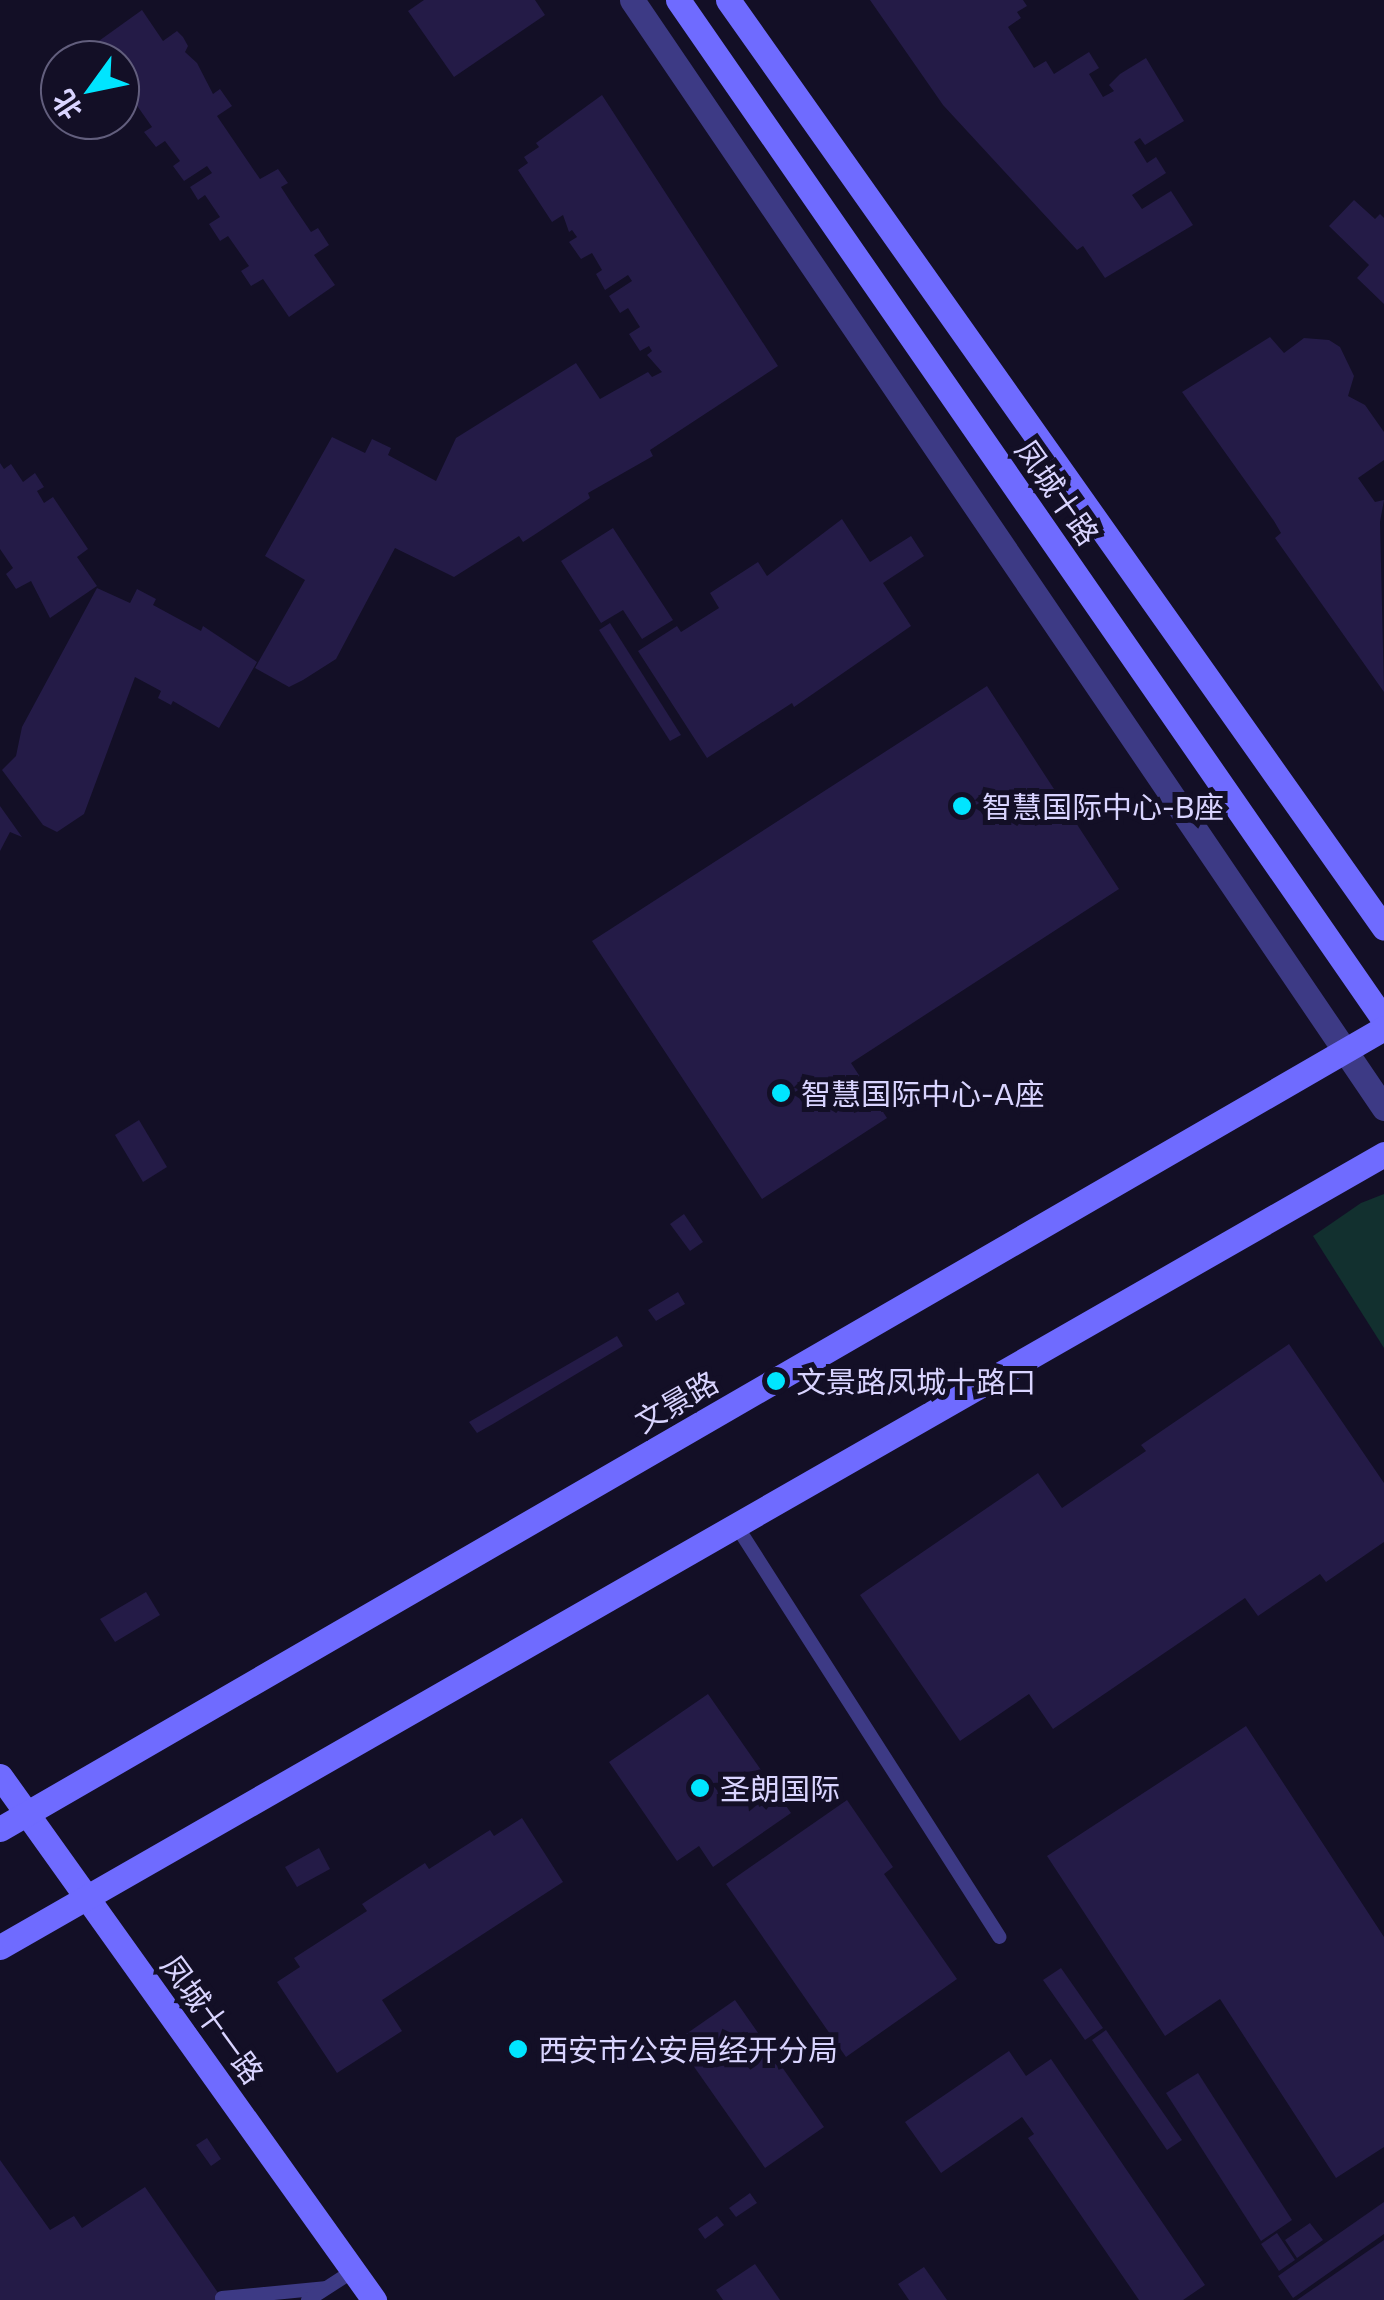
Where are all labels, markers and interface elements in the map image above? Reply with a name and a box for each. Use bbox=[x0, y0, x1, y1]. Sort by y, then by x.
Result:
north arrow bbox=[40, 40, 140, 140]
text: 北 bbox=[45, 84, 88, 126]
street label: 凤城十路 bbox=[1009, 433, 1107, 551]
place label: 智慧国际中心-B座 bbox=[982, 788, 1224, 824]
marker: 智慧国际中心-B座 bbox=[951, 795, 973, 817]
place label: 智慧国际中心-A座 bbox=[801, 1075, 1044, 1111]
marker: 智慧国际中心-A座 bbox=[770, 1082, 792, 1104]
street label: 文景路 bbox=[628, 1363, 724, 1439]
place label: 文景路凤城十路口 bbox=[796, 1363, 1036, 1399]
marker: 文景路凤城十路口 bbox=[765, 1370, 787, 1392]
place label: 圣朗国际 bbox=[720, 1770, 840, 1806]
marker: 圣朗国际 bbox=[689, 1777, 711, 1799]
street label: 凤城十一路 bbox=[154, 1948, 272, 2090]
place label: 西安市公安局经开分局 bbox=[538, 2031, 838, 2067]
marker: 西安市公安局经开分局 bbox=[507, 2038, 529, 2060]

